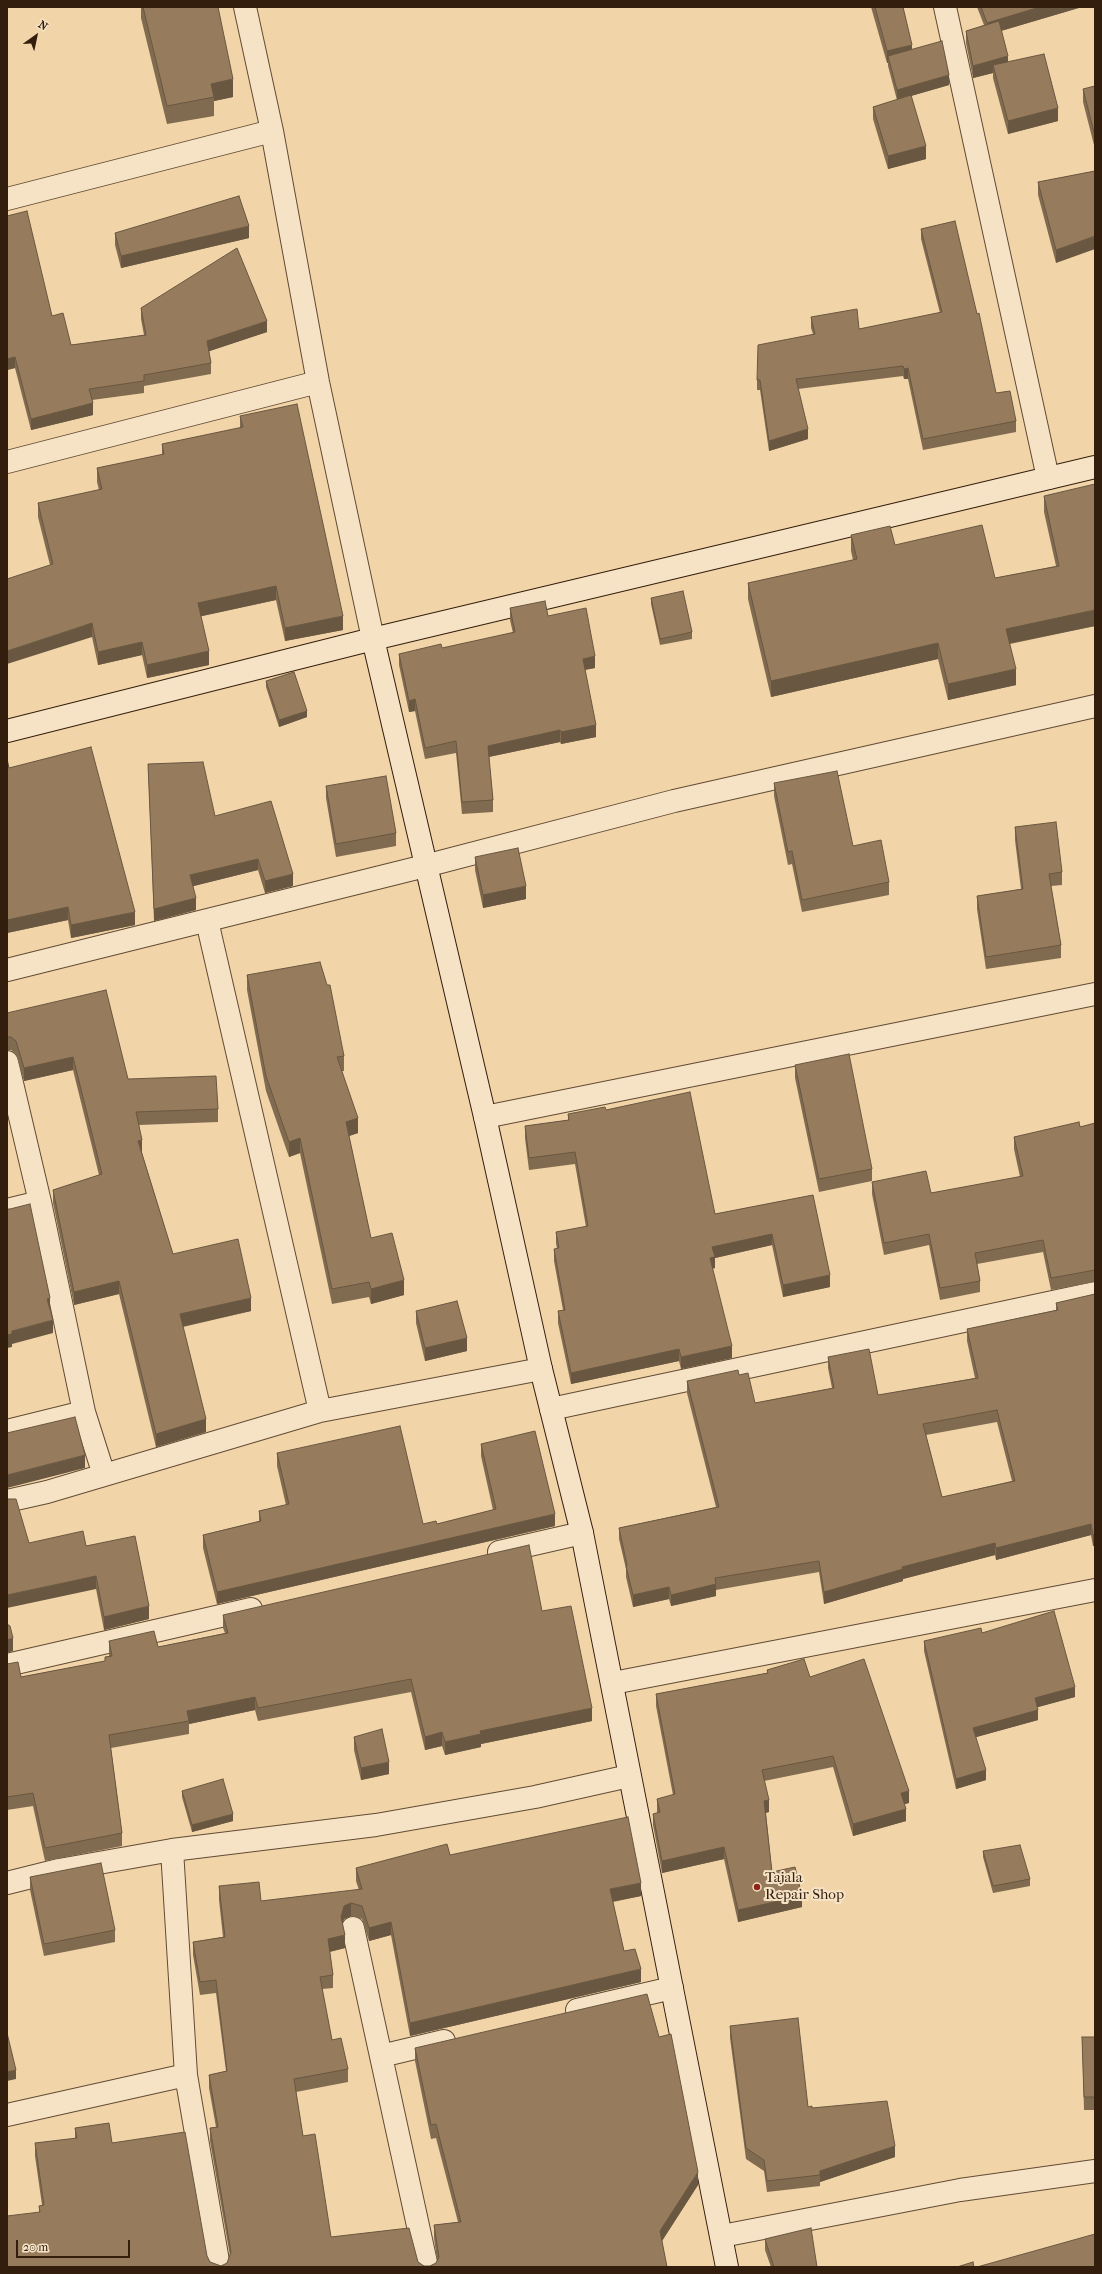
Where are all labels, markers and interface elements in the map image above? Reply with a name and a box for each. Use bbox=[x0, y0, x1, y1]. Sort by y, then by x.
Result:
north arrow bbox=[16, 16, 56, 56]
text: N bbox=[36, 18, 50, 33]
place label: Tajala Repair Shop bbox=[765, 1869, 844, 1904]
marker: Tajala Repair Shop bbox=[752, 1882, 762, 1892]
scale bar bbox=[18, 2232, 132, 2258]
text: 20 m bbox=[23, 2240, 48, 2254]

